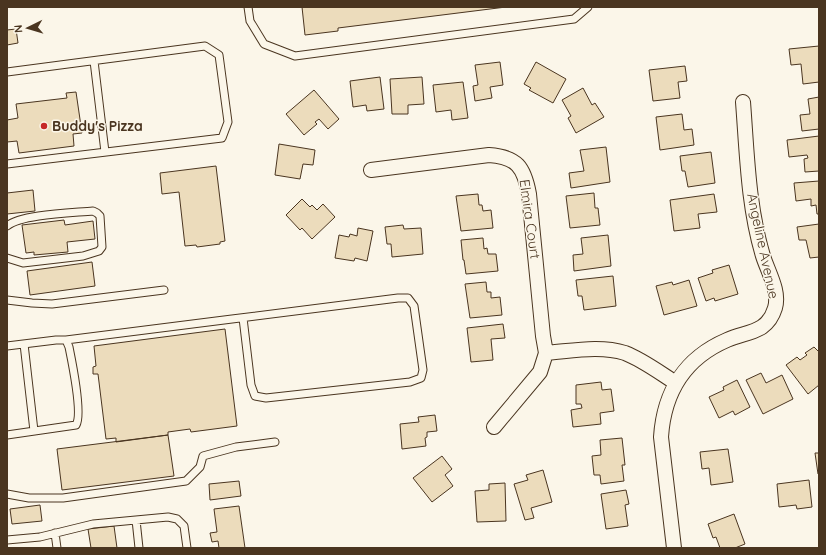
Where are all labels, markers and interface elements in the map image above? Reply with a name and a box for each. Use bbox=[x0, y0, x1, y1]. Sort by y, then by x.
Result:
north arrow bbox=[8, 8, 48, 48]
text: N bbox=[11, 24, 25, 34]
place label: Buddy's Pizza bbox=[52, 117, 143, 135]
marker: Buddy's Pizza bbox=[39, 121, 49, 131]
street label: Elmira Court bbox=[516, 178, 545, 260]
street label: Angeline Avenue bbox=[743, 192, 783, 301]

